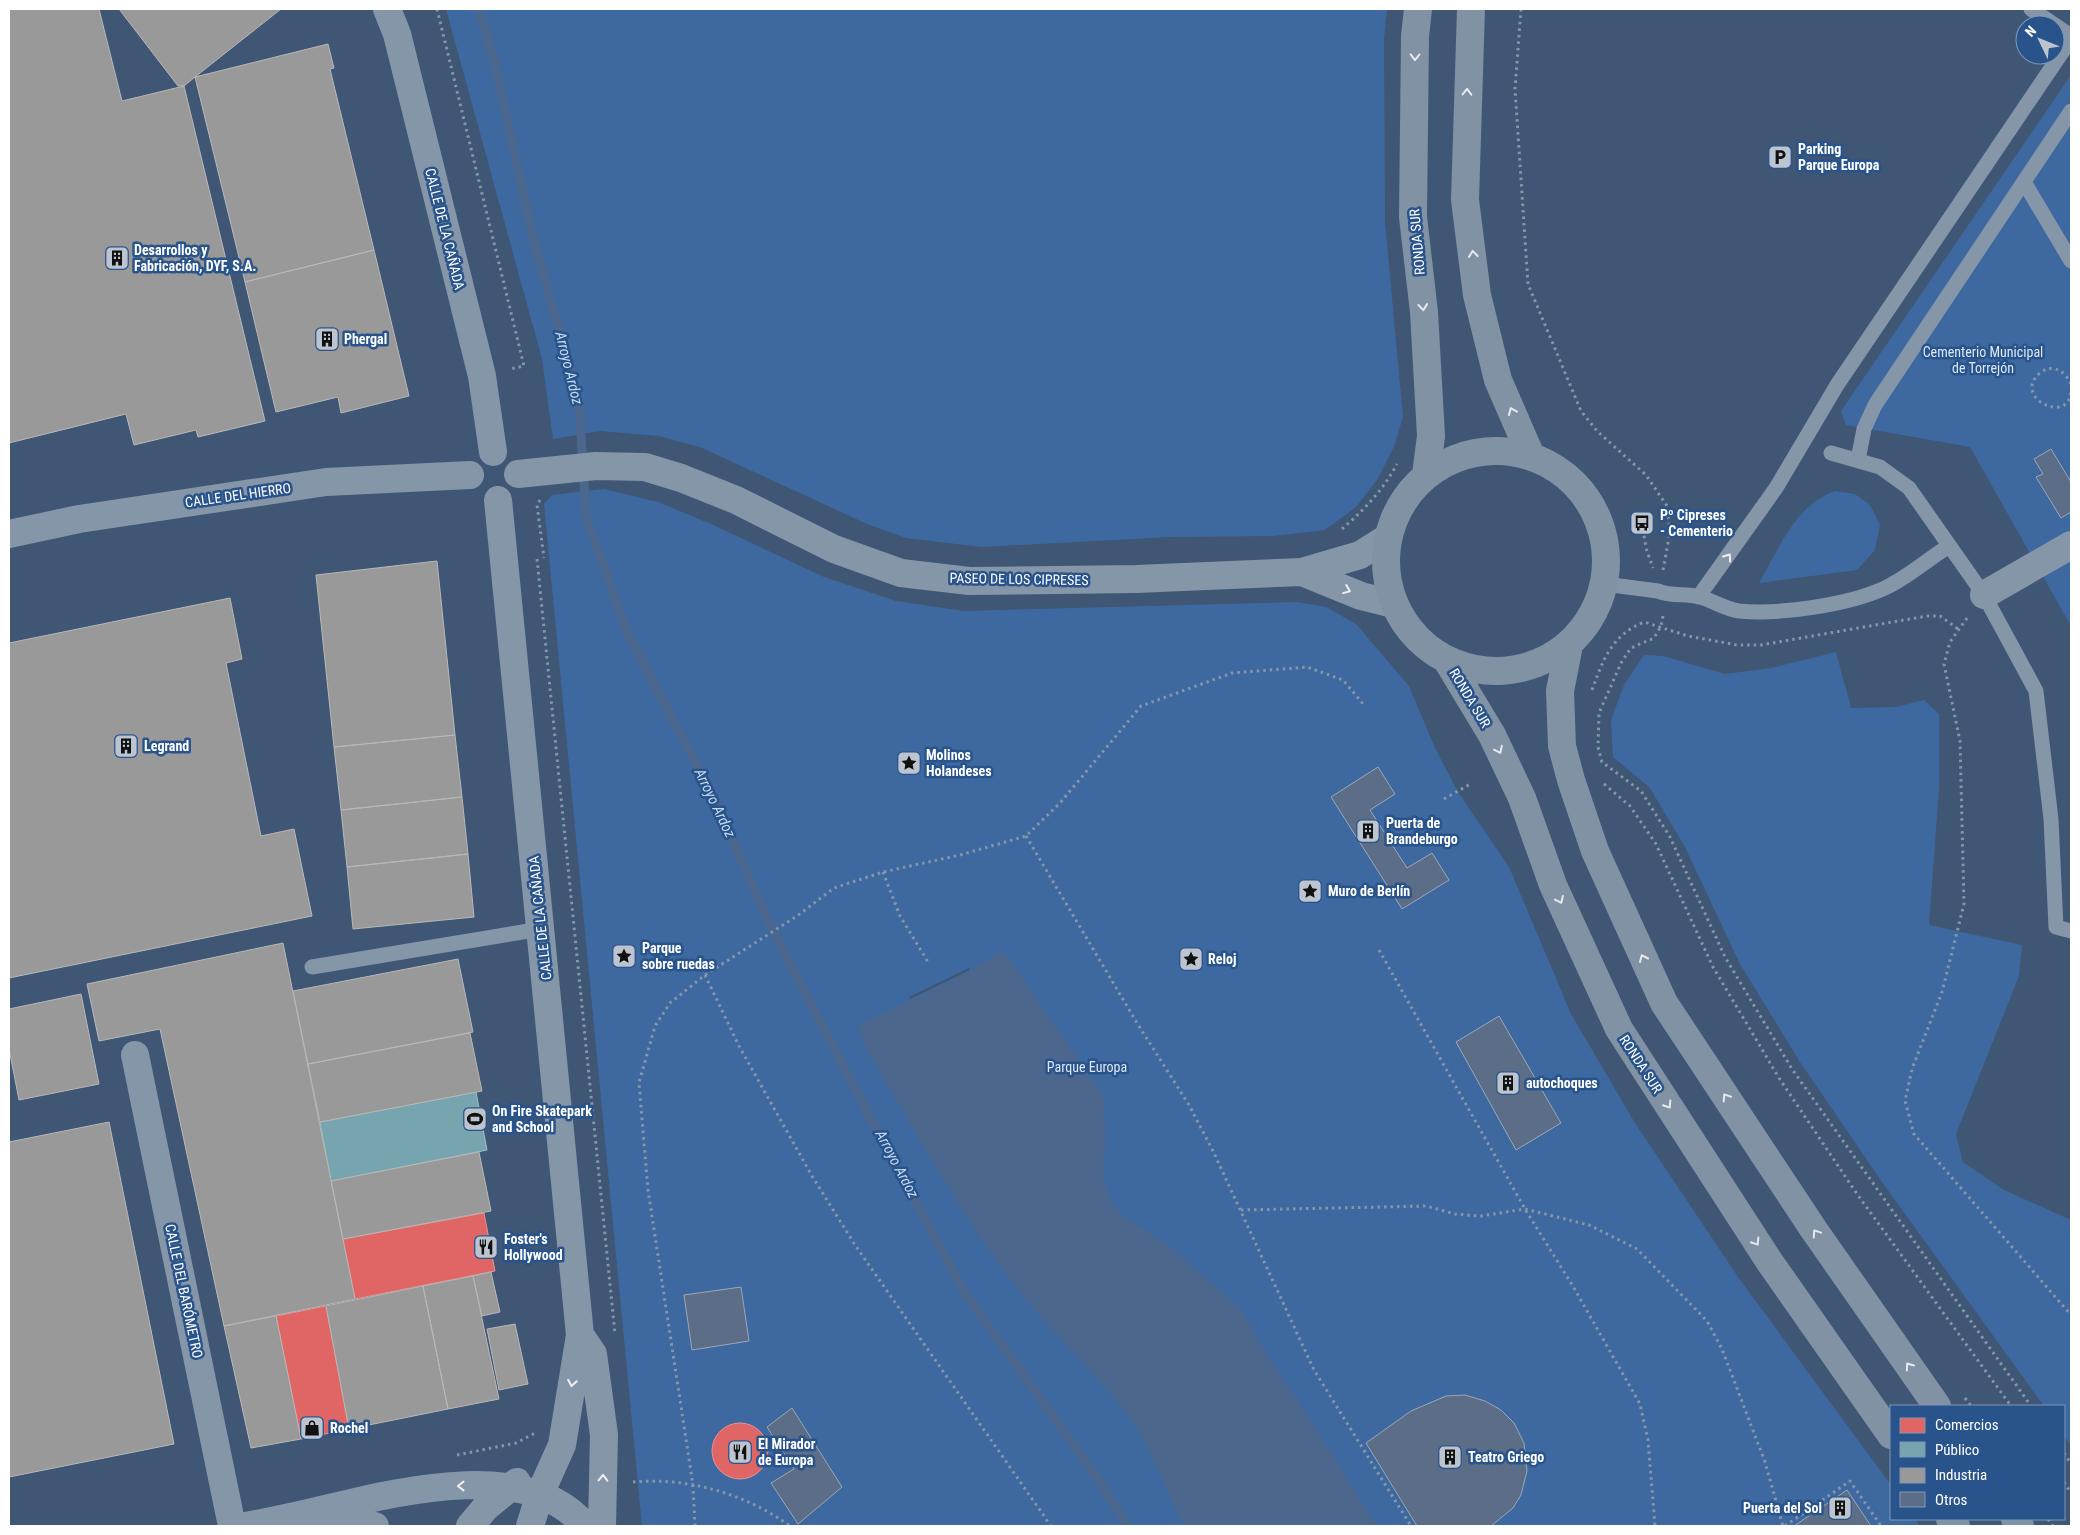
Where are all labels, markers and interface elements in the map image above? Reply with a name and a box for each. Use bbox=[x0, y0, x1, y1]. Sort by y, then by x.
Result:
north arrow bbox=[2015, 15, 2065, 65]
text: N bbox=[2022, 23, 2039, 40]
one-way arrow bbox=[1410, 54, 1420, 62]
one-way arrow bbox=[1462, 88, 1473, 96]
place label: Parking Parque Europa bbox=[1798, 141, 1880, 173]
parking icon: Parking Parque Europa bbox=[1767, 144, 1793, 170]
street label: CALLE DE LA CAÑADA bbox=[422, 166, 469, 291]
street label: RONDA SUR bbox=[1406, 208, 1428, 276]
place label: Desarrollos y Fabricación, DYF, S.A. bbox=[134, 242, 256, 274]
building icon: Desarrollos y Fabricación, DYF, S.A. bbox=[104, 245, 130, 271]
one-way arrow bbox=[1468, 250, 1478, 258]
one-way arrow bbox=[1417, 303, 1428, 311]
building icon: Phergal bbox=[314, 326, 340, 352]
water label: Arroyo Ardoz bbox=[551, 329, 587, 407]
place label: Phergal bbox=[344, 331, 387, 347]
park label: Cementerio Municipal de Torrejón bbox=[1923, 344, 2043, 376]
one-way arrow bbox=[1507, 407, 1518, 416]
street label: CALLE DEL HIERRO bbox=[184, 480, 292, 510]
place label: Pº Cipreses - Cementerio bbox=[1660, 507, 1733, 539]
bus stop icon: Pº Cipreses - Cementerio bbox=[1629, 510, 1655, 536]
one-way arrow bbox=[1722, 553, 1731, 563]
street label: PASEO DE LOS CIPRESES bbox=[949, 570, 1089, 588]
one-way arrow bbox=[1342, 584, 1351, 594]
street label: RONDA SUR bbox=[1446, 665, 1494, 731]
building icon: Legrand bbox=[113, 733, 139, 759]
place label: Legrand bbox=[144, 738, 189, 754]
one-way arrow bbox=[1493, 745, 1503, 754]
place label: Molinos Holandeses bbox=[926, 747, 992, 779]
place icon: Molinos Holandeses bbox=[896, 750, 922, 776]
water label: Arroyo Ardoz bbox=[690, 765, 740, 841]
place label: Puerta de Brandeburgo bbox=[1386, 815, 1458, 847]
building icon: Puerta de Brandeburgo bbox=[1355, 818, 1381, 844]
street label: CALLE DE LA CAÑADA bbox=[525, 855, 554, 981]
place icon: Muro de Berlín bbox=[1297, 878, 1323, 904]
place label: Muro de Berlín bbox=[1328, 883, 1410, 899]
one-way arrow bbox=[1554, 895, 1564, 904]
place label: Parque sobre ruedas bbox=[642, 940, 715, 972]
place icon: Parque sobre ruedas bbox=[611, 943, 637, 969]
place icon: Reloj bbox=[1178, 946, 1204, 972]
place label: Reloj bbox=[1208, 951, 1236, 967]
one-way arrow bbox=[1639, 954, 1650, 963]
street label: RONDA SUR bbox=[1616, 1032, 1666, 1097]
park label: Parque Europa bbox=[1047, 1059, 1127, 1075]
building icon: autochoques bbox=[1495, 1070, 1521, 1096]
place label: autochoques bbox=[1526, 1075, 1598, 1091]
one-way arrow bbox=[1723, 1094, 1732, 1103]
one-way arrow bbox=[1662, 1100, 1671, 1109]
place label: On Fire Skatepark and School bbox=[492, 1103, 592, 1135]
sports icon: On Fire Skatepark and School bbox=[462, 1106, 488, 1132]
water label: Arroyo Ardoz bbox=[871, 1126, 923, 1202]
street label: CALLE DEL BARÓMETRO bbox=[162, 1222, 207, 1360]
one-way arrow bbox=[1813, 1229, 1822, 1239]
place label: Foster's Hollywood bbox=[504, 1231, 563, 1263]
restaurant icon: Foster's Hollywood bbox=[473, 1234, 499, 1260]
one-way arrow bbox=[1750, 1236, 1760, 1245]
one-way arrow bbox=[1906, 1362, 1915, 1372]
one-way arrow bbox=[567, 1380, 578, 1388]
legend bbox=[1890, 1405, 2065, 1520]
shop icon: Rochel bbox=[299, 1415, 325, 1441]
text: Comercios bbox=[1935, 1416, 1999, 1434]
place label: Rochel bbox=[330, 1420, 368, 1436]
place label: El Mirador de Europa bbox=[758, 1436, 816, 1468]
restaurant icon: El Mirador de Europa bbox=[727, 1439, 753, 1465]
text: Público bbox=[1935, 1441, 1979, 1459]
building icon: Teatro Griego bbox=[1437, 1444, 1463, 1470]
place label: Teatro Griego bbox=[1468, 1449, 1544, 1465]
text: Industria bbox=[1935, 1466, 1987, 1484]
one-way arrow bbox=[598, 1473, 608, 1481]
one-way arrow bbox=[456, 1481, 464, 1491]
text: Otros bbox=[1935, 1491, 1967, 1509]
building icon: Puerta del Sol bbox=[1827, 1495, 1853, 1521]
place label: Puerta del Sol bbox=[1743, 1500, 1822, 1516]

